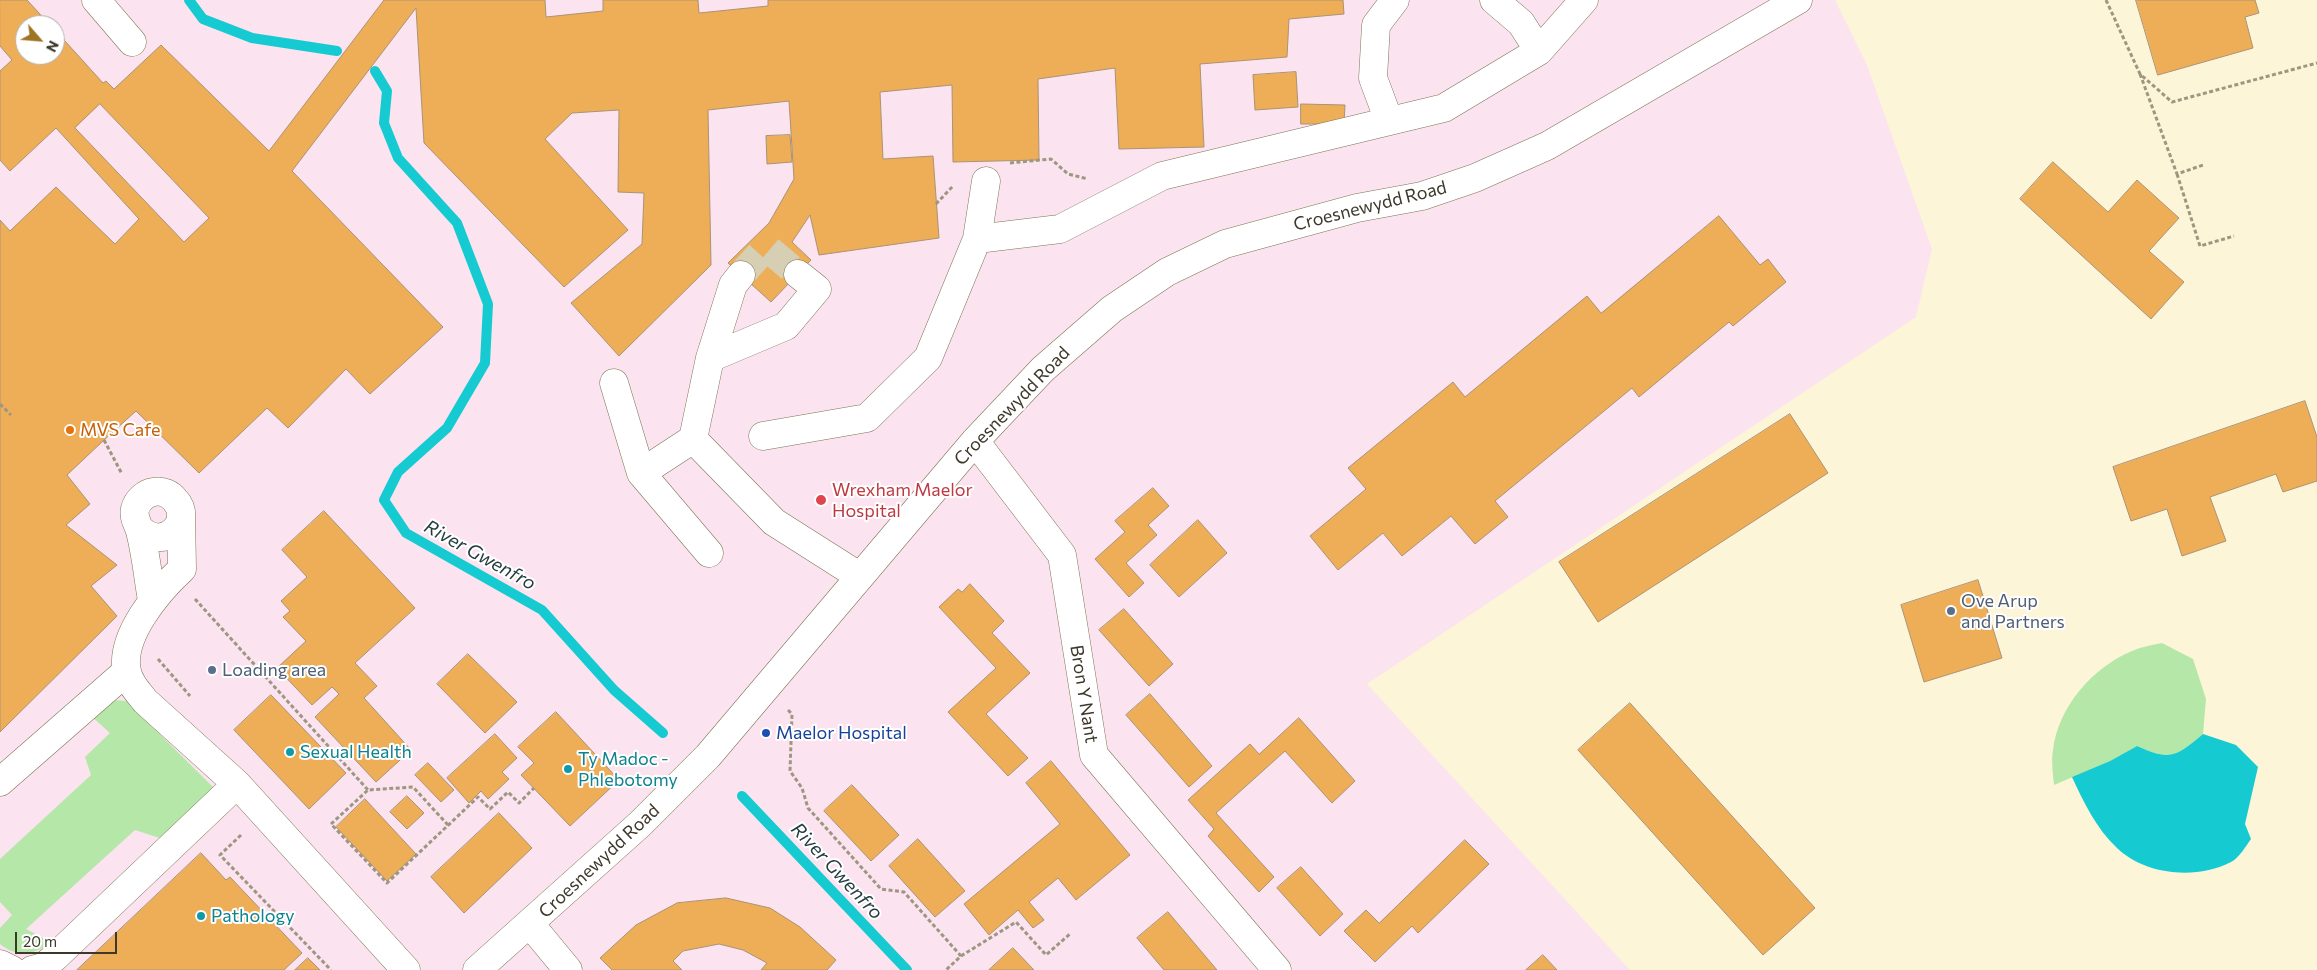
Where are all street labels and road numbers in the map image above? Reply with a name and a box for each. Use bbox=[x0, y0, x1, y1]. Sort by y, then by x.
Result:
street label: Croesnewydd Road bbox=[1291, 177, 1449, 235]
street label: Croesnewydd Road bbox=[950, 342, 1074, 470]
street label: Bron Y Nant bbox=[1066, 643, 1102, 745]
street label: Croesnewydd Road bbox=[534, 800, 664, 922]

